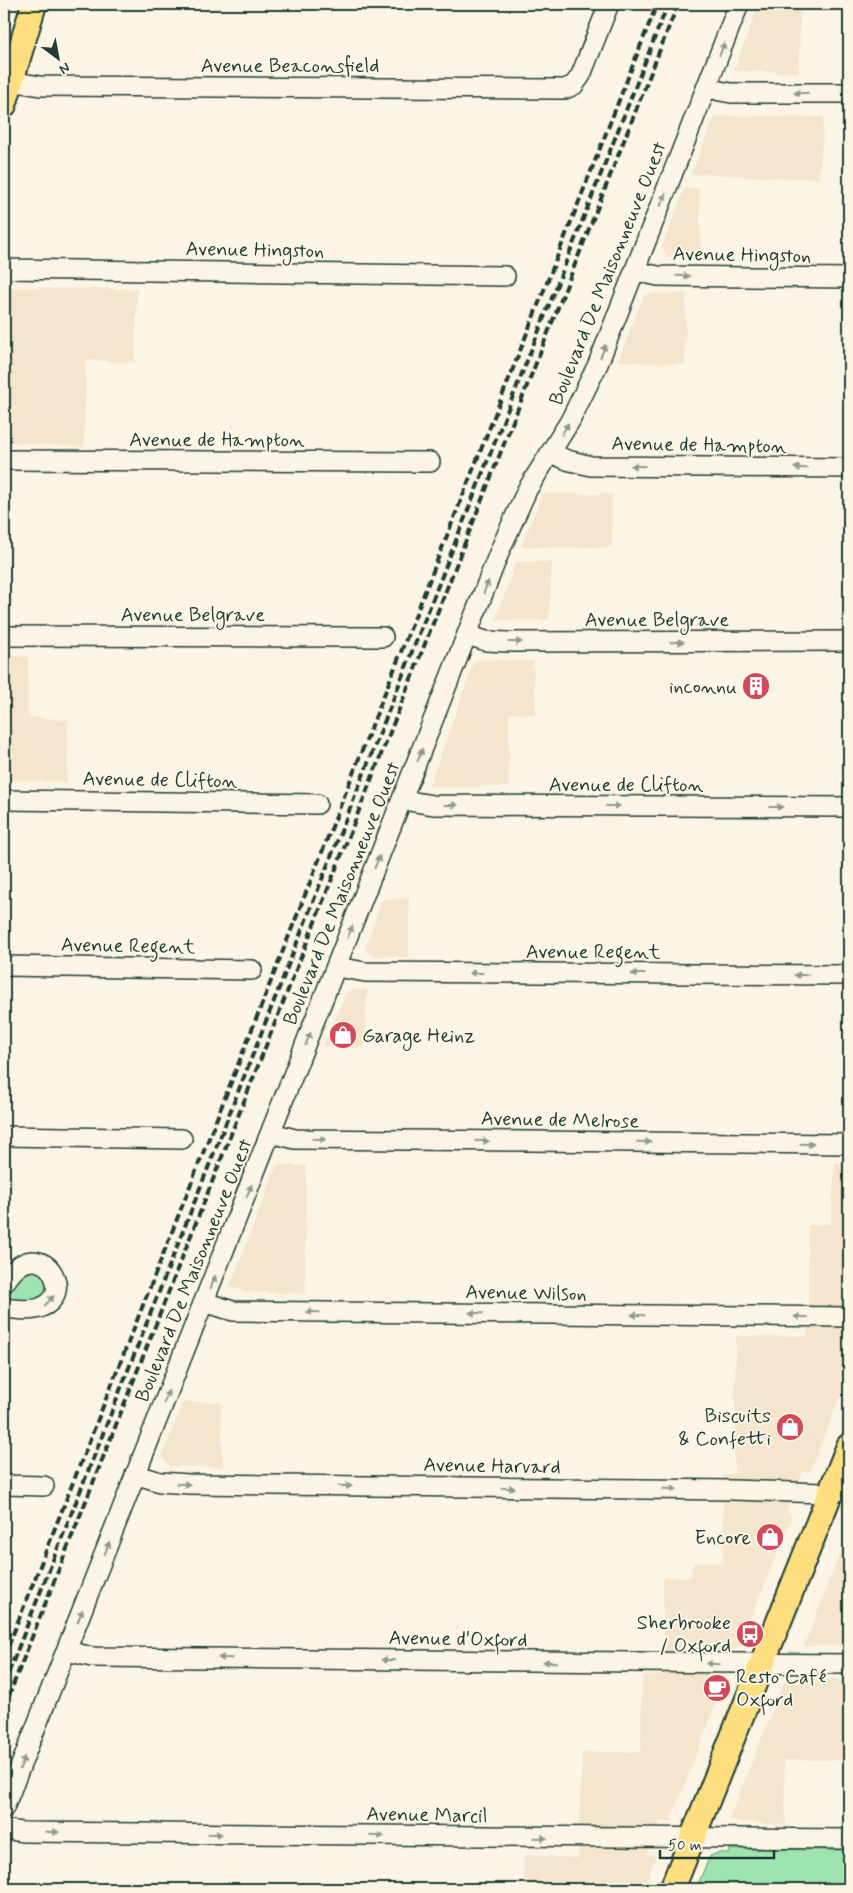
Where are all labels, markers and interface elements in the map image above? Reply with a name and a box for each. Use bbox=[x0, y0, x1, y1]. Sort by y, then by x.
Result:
north arrow bbox=[32, 32, 82, 82]
one-way arrow bbox=[719, 41, 726, 56]
street label: Avenue Beaconsfield bbox=[201, 53, 379, 80]
text: N bbox=[56, 58, 73, 78]
one-way arrow bbox=[792, 89, 808, 97]
street label: Boulevard De Maisonneuve Ouest bbox=[543, 138, 674, 409]
one-way arrow bbox=[659, 192, 667, 207]
street label: Avenue Hingston bbox=[185, 236, 325, 266]
street label: Avenue Hingston bbox=[672, 241, 812, 271]
one-way arrow bbox=[675, 272, 691, 280]
one-way arrow bbox=[599, 343, 607, 358]
one-way arrow bbox=[561, 421, 569, 436]
street label: Avenue de Hampton bbox=[129, 427, 305, 454]
street label: Avenue de Hampton bbox=[611, 430, 787, 461]
one-way arrow bbox=[630, 462, 646, 470]
one-way arrow bbox=[792, 464, 808, 472]
one-way arrow bbox=[482, 579, 490, 594]
street label: Avenue Belgrave bbox=[121, 602, 265, 630]
street label: Avenue Belgrave bbox=[585, 607, 729, 635]
one-way arrow bbox=[507, 638, 523, 646]
one-way arrow bbox=[669, 638, 685, 646]
building icon: inconnu bbox=[741, 671, 771, 701]
place label: inconnu bbox=[669, 674, 737, 701]
one-way arrow bbox=[416, 747, 424, 762]
street label: Boulevard De Maisonneuve Ouest bbox=[277, 758, 408, 1029]
street label: Avenue de Clifton bbox=[82, 766, 238, 795]
street label: Avenue de Clifton bbox=[549, 772, 704, 799]
one-way arrow bbox=[443, 801, 459, 809]
one-way arrow bbox=[606, 802, 622, 810]
one-way arrow bbox=[768, 803, 784, 811]
one-way arrow bbox=[374, 855, 382, 869]
one-way arrow bbox=[347, 925, 354, 940]
street label: Avenue Regent bbox=[61, 932, 196, 963]
street label: Avenue Regent bbox=[526, 939, 660, 968]
one-way arrow bbox=[467, 969, 483, 977]
one-way arrow bbox=[630, 970, 646, 978]
one-way arrow bbox=[792, 971, 808, 979]
shop icon: Garage Heinz bbox=[328, 1020, 358, 1050]
place label: Garage Heinz bbox=[362, 1023, 475, 1051]
one-way arrow bbox=[305, 1032, 312, 1047]
street label: Avenue de Melrose bbox=[481, 1106, 640, 1135]
street label: Boulevard De Maisonneuve Ouest bbox=[129, 1135, 260, 1406]
one-way arrow bbox=[311, 1135, 327, 1143]
one-way arrow bbox=[474, 1137, 490, 1145]
one-way arrow bbox=[636, 1138, 652, 1146]
one-way arrow bbox=[799, 1140, 815, 1148]
one-way arrow bbox=[245, 1184, 253, 1198]
one-way arrow bbox=[209, 1274, 217, 1289]
street label: Avenue Wilson bbox=[465, 1279, 587, 1308]
one-way arrow bbox=[43, 1295, 55, 1307]
one-way arrow bbox=[305, 1308, 321, 1316]
one-way arrow bbox=[467, 1309, 483, 1317]
one-way arrow bbox=[630, 1311, 646, 1319]
one-way arrow bbox=[792, 1312, 808, 1320]
one-way arrow bbox=[162, 1389, 170, 1404]
place label: Biscuits & Confetti bbox=[678, 1403, 771, 1453]
shop icon: Biscuits & Confetti bbox=[775, 1412, 805, 1442]
street label: Avenue Harvard bbox=[423, 1452, 561, 1481]
one-way arrow bbox=[175, 1480, 191, 1488]
one-way arrow bbox=[337, 1482, 353, 1490]
one-way arrow bbox=[500, 1484, 516, 1492]
one-way arrow bbox=[662, 1485, 678, 1493]
shop icon: Encore bbox=[755, 1522, 785, 1552]
place label: Encore bbox=[694, 1525, 751, 1552]
one-way arrow bbox=[103, 1540, 111, 1555]
one-way arrow bbox=[77, 1609, 85, 1623]
place label: Sherbrooke / Oxford bbox=[637, 1610, 731, 1662]
bus stop icon: Sherbrooke / Oxford bbox=[735, 1619, 765, 1649]
street label: Avenue d'Oxford bbox=[388, 1625, 528, 1656]
one-way arrow bbox=[217, 1654, 233, 1662]
one-way arrow bbox=[380, 1656, 396, 1664]
one-way arrow bbox=[542, 1658, 558, 1666]
one-way arrow bbox=[705, 1660, 721, 1668]
place label: Resto Café Oxford bbox=[736, 1664, 826, 1716]
cafe icon: Resto Café Oxford bbox=[702, 1673, 732, 1703]
one-way arrow bbox=[18, 1755, 26, 1770]
street label: Avenue Marcil bbox=[366, 1801, 488, 1830]
one-way arrow bbox=[44, 1828, 60, 1836]
scale bar bbox=[660, 1828, 774, 1860]
one-way arrow bbox=[207, 1830, 223, 1838]
one-way arrow bbox=[369, 1832, 385, 1840]
one-way arrow bbox=[532, 1834, 548, 1842]
text: 50 m bbox=[668, 1836, 702, 1856]

